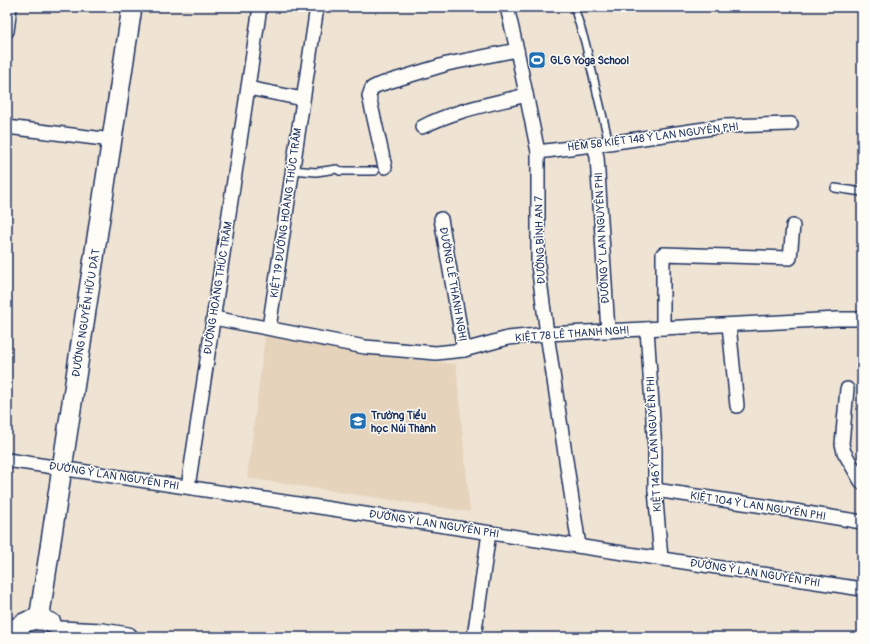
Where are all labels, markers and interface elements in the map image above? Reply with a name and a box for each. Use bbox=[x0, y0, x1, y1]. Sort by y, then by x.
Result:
sports icon: GLG Yoga School bbox=[527, 50, 547, 70]
place label: GLG Yoga School bbox=[550, 54, 629, 67]
street label: HẺM 58 KIỆT 148 Ỷ LAN NGUYÊN PHI bbox=[567, 120, 739, 154]
street label: KIỆT 19 ĐƯỜNG HOÀNG THÚC TRÂM bbox=[268, 127, 304, 299]
street label: ĐƯỜNG Ỷ LAN NGUYÊN PHI bbox=[592, 172, 612, 304]
street label: ĐƯỜNG BÌNH AN 7 bbox=[531, 195, 548, 284]
street label: ĐƯỜNG HOÀNG THÚC TRÂM bbox=[201, 220, 235, 355]
street label: ĐƯỜNG LÊ THANH NGHỊ bbox=[437, 226, 469, 342]
street label: ĐƯỜNG NGUYỄN HỮU DẬT bbox=[67, 248, 103, 378]
street label: KIỆT 78 LÊ THANH NGHỊ bbox=[515, 324, 630, 344]
street label: KIỆT 146 Ỷ LAN NGUYÊN PHI bbox=[644, 376, 664, 512]
place label: Trường Tiểu học Núi Thành bbox=[370, 408, 436, 435]
school or university icon: Trường Tiểu học Núi Thành bbox=[348, 411, 368, 431]
street label: ĐƯỜNG Ỷ LAN NGUYÊN PHI bbox=[48, 459, 180, 493]
street label: KIỆT 104 Ỷ LAN NGUYÊN PHI bbox=[689, 489, 827, 523]
street label: ĐƯỜNG Ỷ LAN NGUYÊN PHI bbox=[368, 507, 500, 541]
street label: ĐƯỜNG Ỷ LAN NGUYÊN PHI bbox=[689, 556, 821, 590]

